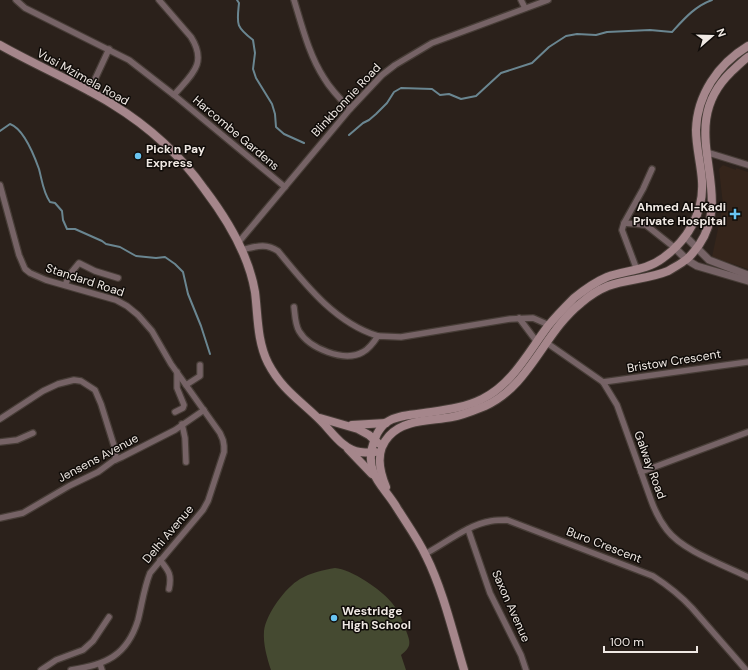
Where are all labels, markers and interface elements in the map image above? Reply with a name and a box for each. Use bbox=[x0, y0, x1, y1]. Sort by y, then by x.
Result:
north arrow bbox=[692, 16, 732, 56]
text: N bbox=[713, 26, 729, 39]
street label: Vusi Mzimela Road bbox=[34, 45, 132, 109]
street label: Blinkbonnie Road bbox=[308, 60, 384, 140]
street label: Harcombe Gardens bbox=[189, 92, 283, 174]
place label: Pick n Pay Express bbox=[146, 141, 206, 171]
marker: Pick n Pay Express bbox=[133, 151, 143, 161]
place label: Ahmed Al-Kadi Private Hospital bbox=[633, 199, 726, 229]
marker: Ahmed Al-Kadi Private Hospital bbox=[729, 208, 741, 220]
street label: Standard Road bbox=[44, 260, 126, 300]
street label: Bristow Crescent bbox=[626, 346, 722, 376]
street label: Galway Road bbox=[630, 429, 670, 501]
street label: Jensens Avenue bbox=[55, 430, 141, 486]
street label: Delhi Avenue bbox=[139, 501, 197, 567]
street label: Buro Crescent bbox=[564, 523, 644, 567]
street label: Saxon Avenue bbox=[488, 567, 534, 645]
place label: Westridge High School bbox=[342, 603, 411, 633]
marker: Westridge High School bbox=[329, 613, 339, 623]
scale bar bbox=[604, 628, 697, 654]
text: 100 m bbox=[610, 634, 644, 650]

